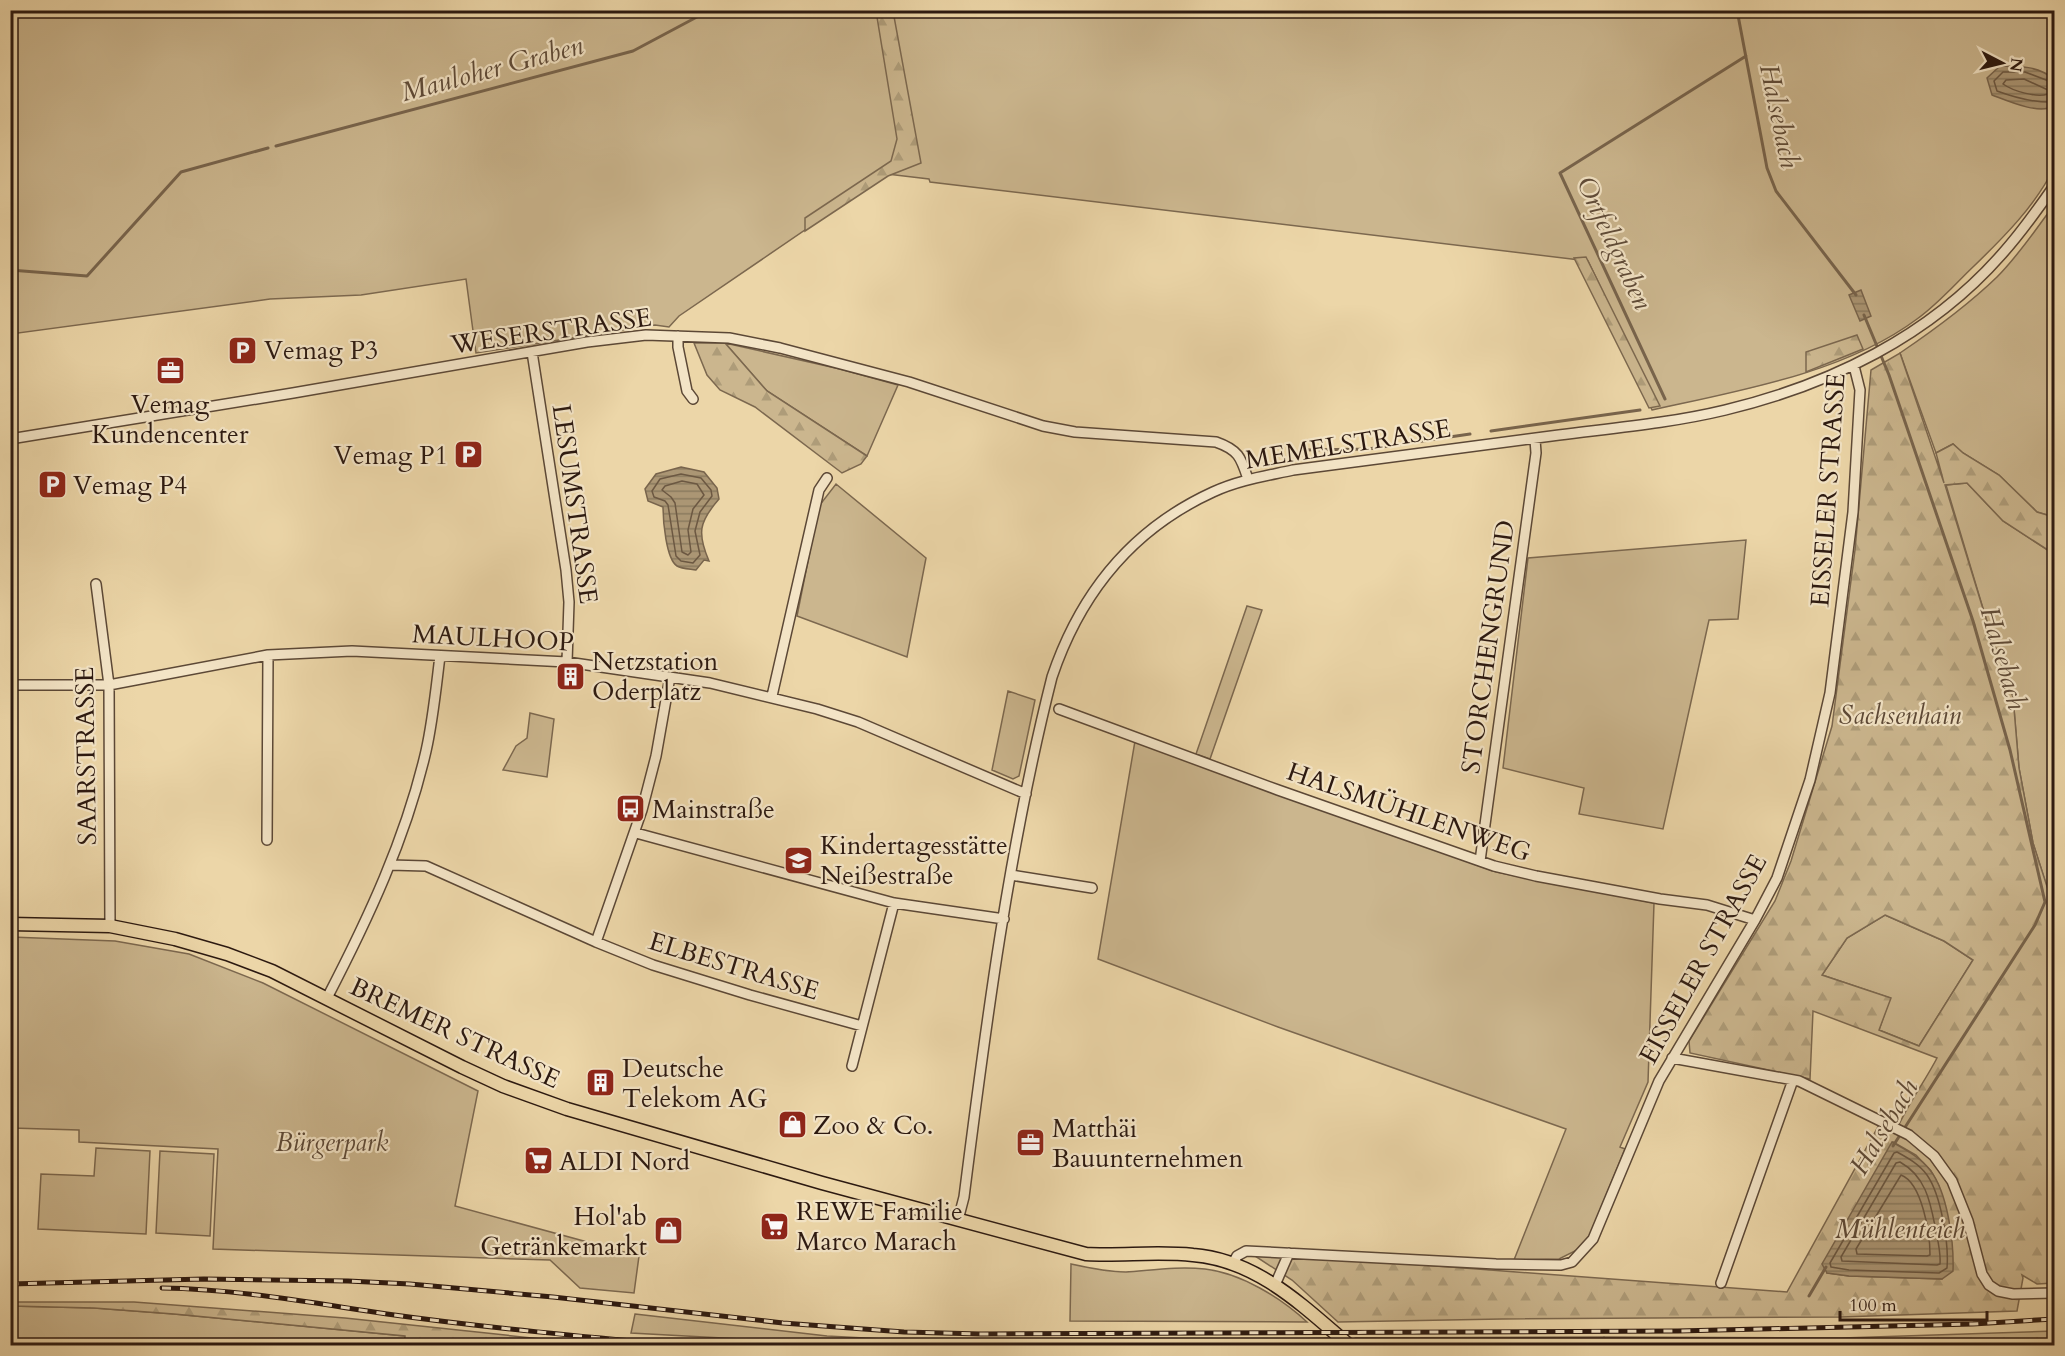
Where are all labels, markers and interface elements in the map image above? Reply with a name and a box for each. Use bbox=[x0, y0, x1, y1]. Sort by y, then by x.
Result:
water label: Mauloher Graben bbox=[397, 27, 587, 111]
north arrow bbox=[1972, 33, 2032, 93]
text: N bbox=[2004, 56, 2028, 73]
water label: Halsebach bbox=[1750, 60, 1808, 172]
water label: Ortfeldgraben bbox=[1567, 170, 1661, 316]
street label: WESERSTRASSE bbox=[447, 300, 654, 363]
place label: Vemag P3 bbox=[264, 333, 378, 368]
parking icon: Vemag P3 bbox=[227, 334, 259, 366]
office icon: Vemag Kundencenter bbox=[154, 354, 186, 386]
street label: EISSELER STRASSE bbox=[1802, 372, 1854, 608]
place label: Vemag Kundencenter bbox=[92, 387, 249, 452]
street label: LESUMSTRASSE bbox=[544, 402, 606, 606]
street label: MEMELSTRASSE bbox=[1243, 410, 1453, 478]
place label: Vemag P1 bbox=[334, 438, 448, 473]
parking icon: Vemag P1 bbox=[453, 439, 485, 471]
place label: Vemag P4 bbox=[73, 468, 187, 503]
parking icon: Vemag P4 bbox=[36, 469, 68, 501]
street label: STORCHENGRUND bbox=[1453, 518, 1523, 776]
water label: Halsebach bbox=[1971, 602, 2035, 714]
street label: MAULHOOP bbox=[411, 616, 575, 660]
place label: Netzstation Oderplatz bbox=[592, 644, 719, 709]
building icon: Netzstation Oderplatz bbox=[555, 660, 587, 692]
street label: SAARSTRASSE bbox=[67, 666, 105, 846]
park label: Sachsenhain bbox=[1839, 698, 1962, 733]
street label: HALSMÜHLENWEG bbox=[1282, 754, 1536, 870]
place label: Mainstraße bbox=[652, 792, 775, 827]
bus stop icon: Mainstraße bbox=[615, 793, 647, 825]
place label: Kindertagesstätte Neißestraße bbox=[820, 828, 1008, 893]
school or university icon: Kindertagesstätte Neißestraße bbox=[783, 844, 815, 876]
street label: EISSELER STRASSE bbox=[1631, 848, 1775, 1070]
street label: ELBESTRASSE bbox=[645, 924, 823, 1008]
street label: BREMER STRASSE bbox=[344, 969, 566, 1097]
place label: Deutsche Telekom AG bbox=[622, 1051, 767, 1116]
building icon: Deutsche Telekom AG bbox=[585, 1067, 617, 1099]
water label: Halsebach bbox=[1841, 1072, 1927, 1182]
place label: Zoo & Co. bbox=[813, 1108, 933, 1143]
shop icon: Zoo & Co. bbox=[776, 1109, 808, 1141]
place label: Matthäi Bauunternehmen bbox=[1052, 1111, 1243, 1176]
park label: Bürgerpark bbox=[276, 1125, 389, 1160]
office icon: Matthäi Bauunternehmen bbox=[1015, 1127, 1047, 1159]
place label: ALDI Nord bbox=[559, 1144, 690, 1179]
supermarket icon: ALDI Nord bbox=[522, 1145, 554, 1177]
place label: REWE Familie Marco Marach bbox=[796, 1194, 963, 1259]
place label: Hol'ab Getränkemarkt bbox=[480, 1199, 647, 1264]
supermarket icon: REWE Familie Marco Marach bbox=[759, 1210, 791, 1242]
water label: Mühlenteich bbox=[1835, 1211, 1965, 1248]
shop icon: Hol'ab Getränkemarkt bbox=[652, 1215, 684, 1247]
scale bar bbox=[1840, 1284, 1987, 1322]
text: 100 m bbox=[1849, 1293, 1897, 1318]

